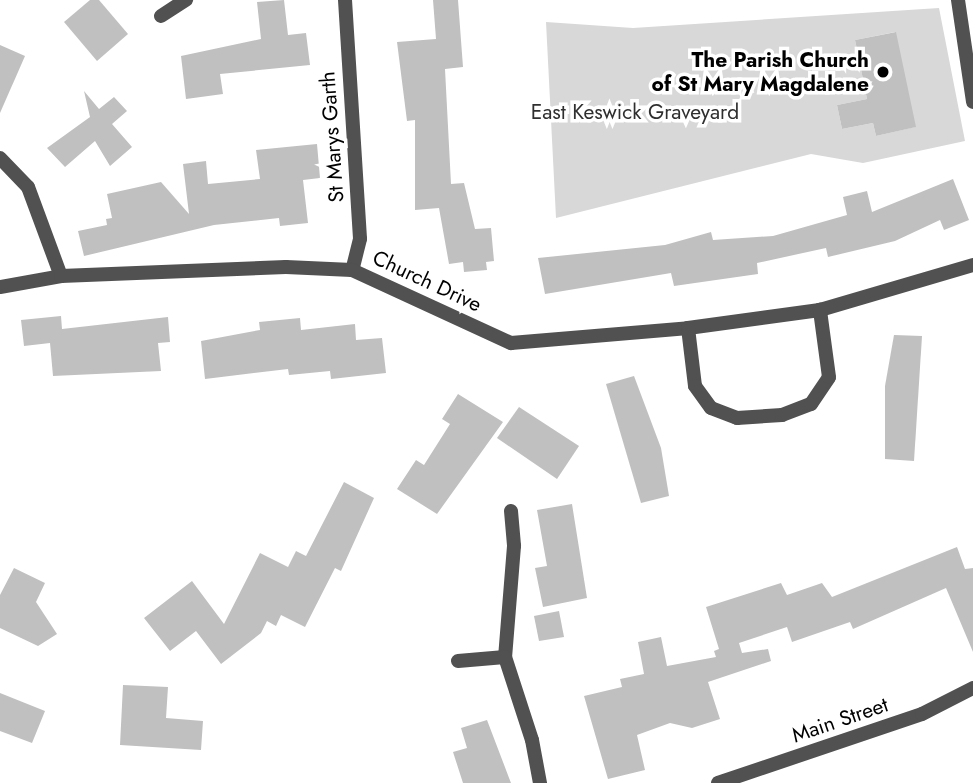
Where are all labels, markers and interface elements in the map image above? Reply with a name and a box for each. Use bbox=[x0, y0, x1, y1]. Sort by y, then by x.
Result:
place label: The Parish Church of St Mary Magdalene bbox=[652, 47, 869, 97]
marker: The Parish Church of St Mary Magdalene bbox=[875, 64, 891, 80]
street label: St Marys Garth bbox=[315, 71, 349, 203]
park label: East Keswick Graveyard bbox=[531, 99, 739, 125]
street label: Church Drive bbox=[368, 245, 486, 317]
street label: Main Street bbox=[789, 692, 891, 748]

